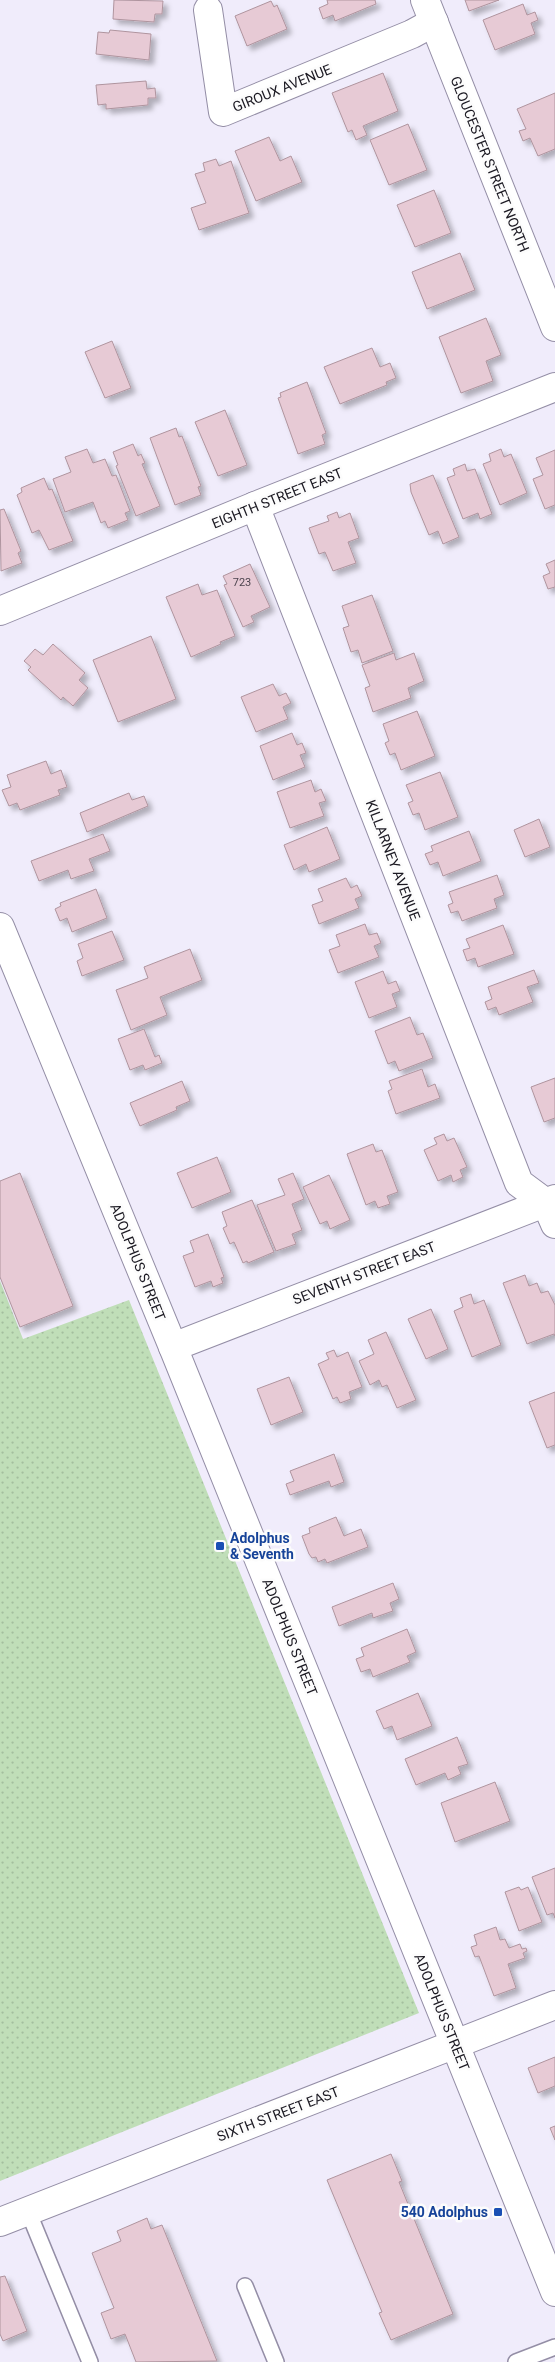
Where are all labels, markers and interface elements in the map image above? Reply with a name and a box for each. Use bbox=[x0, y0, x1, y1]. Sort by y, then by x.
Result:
street label: GIROUX AVENUE bbox=[230, 61, 334, 115]
street label: GLOUCESTER STREET NORTH bbox=[447, 74, 533, 254]
street label: EIGHTH STREET EAST bbox=[209, 464, 345, 532]
house number: 723 bbox=[233, 576, 251, 589]
street label: KILLARNEY AVENUE bbox=[363, 797, 423, 923]
street label: ADOLPHUS STREET bbox=[107, 1201, 169, 1323]
street label: SEVENTH STREET EAST bbox=[290, 1238, 438, 1308]
place label: Adolphus & Seventh bbox=[230, 1530, 294, 1562]
marker: Adolphus & Seventh bbox=[214, 1540, 226, 1552]
street label: ADOLPHUS STREET bbox=[259, 1576, 321, 1698]
street label: ADOLPHUS STREET bbox=[411, 1951, 473, 2073]
street label: SIXTH STREET EAST bbox=[215, 2083, 342, 2145]
place label: 540 Adolphus bbox=[401, 2204, 488, 2220]
marker: 540 Adolphus bbox=[492, 2206, 504, 2218]

